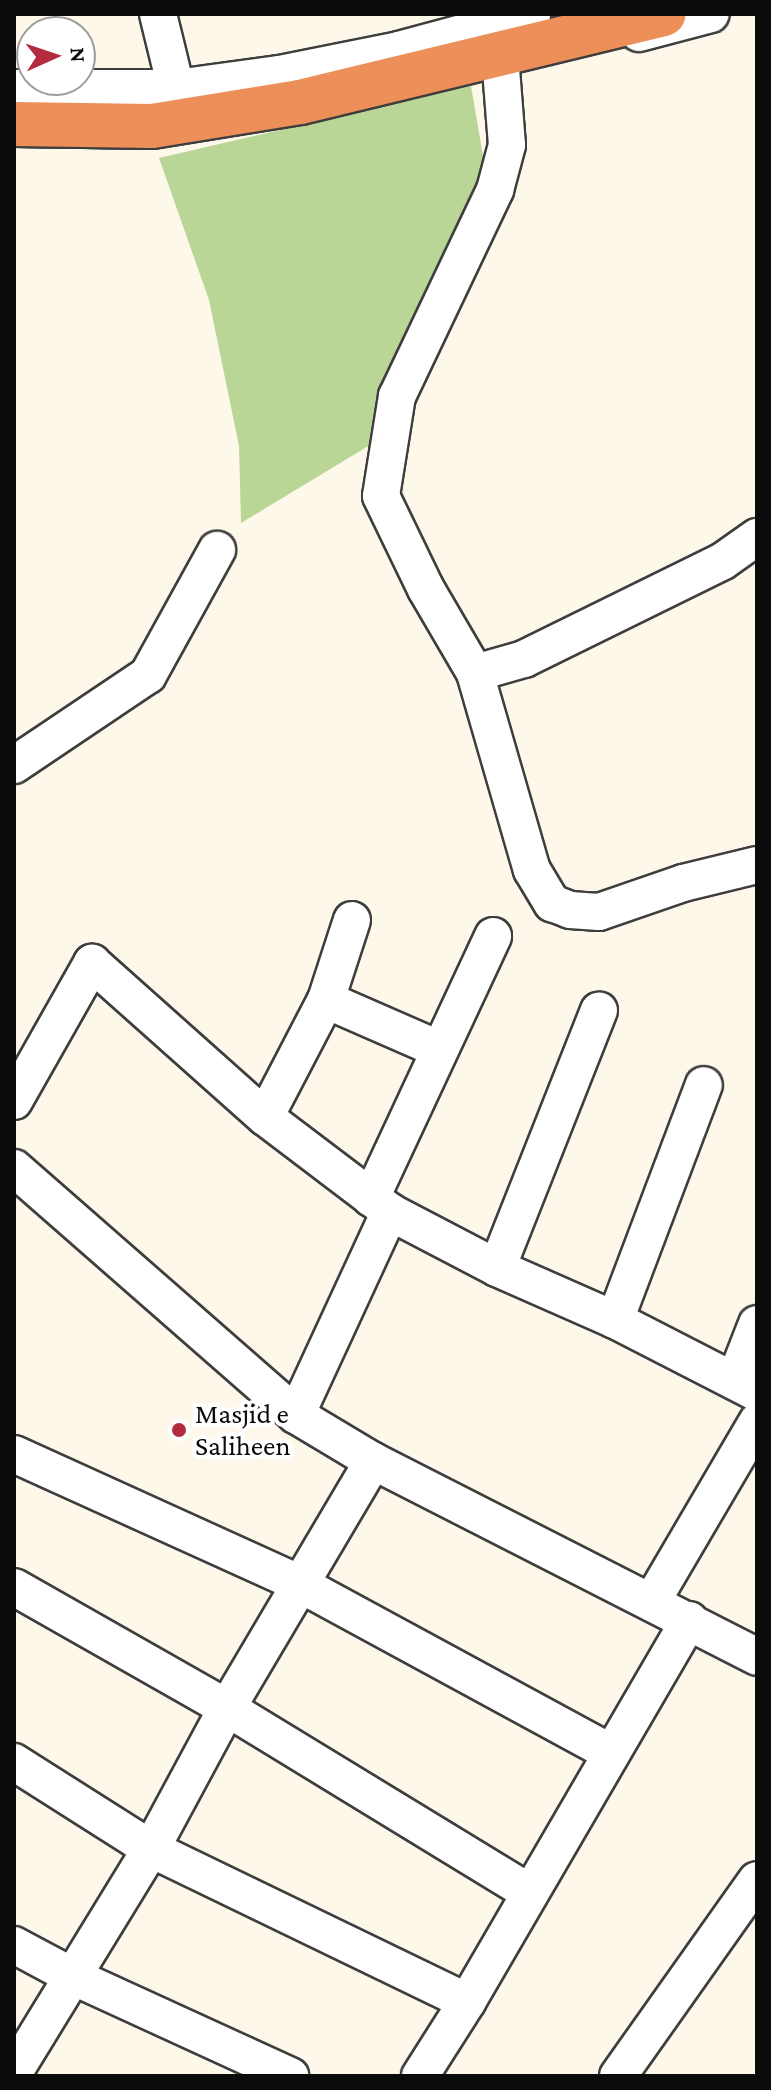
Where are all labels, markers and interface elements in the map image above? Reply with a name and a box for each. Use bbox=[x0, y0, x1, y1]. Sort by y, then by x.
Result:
north arrow bbox=[16, 16, 96, 96]
text: N bbox=[66, 47, 91, 63]
place label: Masjid e Saliheen bbox=[195, 1397, 290, 1463]
marker: Masjid e Saliheen bbox=[170, 1421, 188, 1439]

